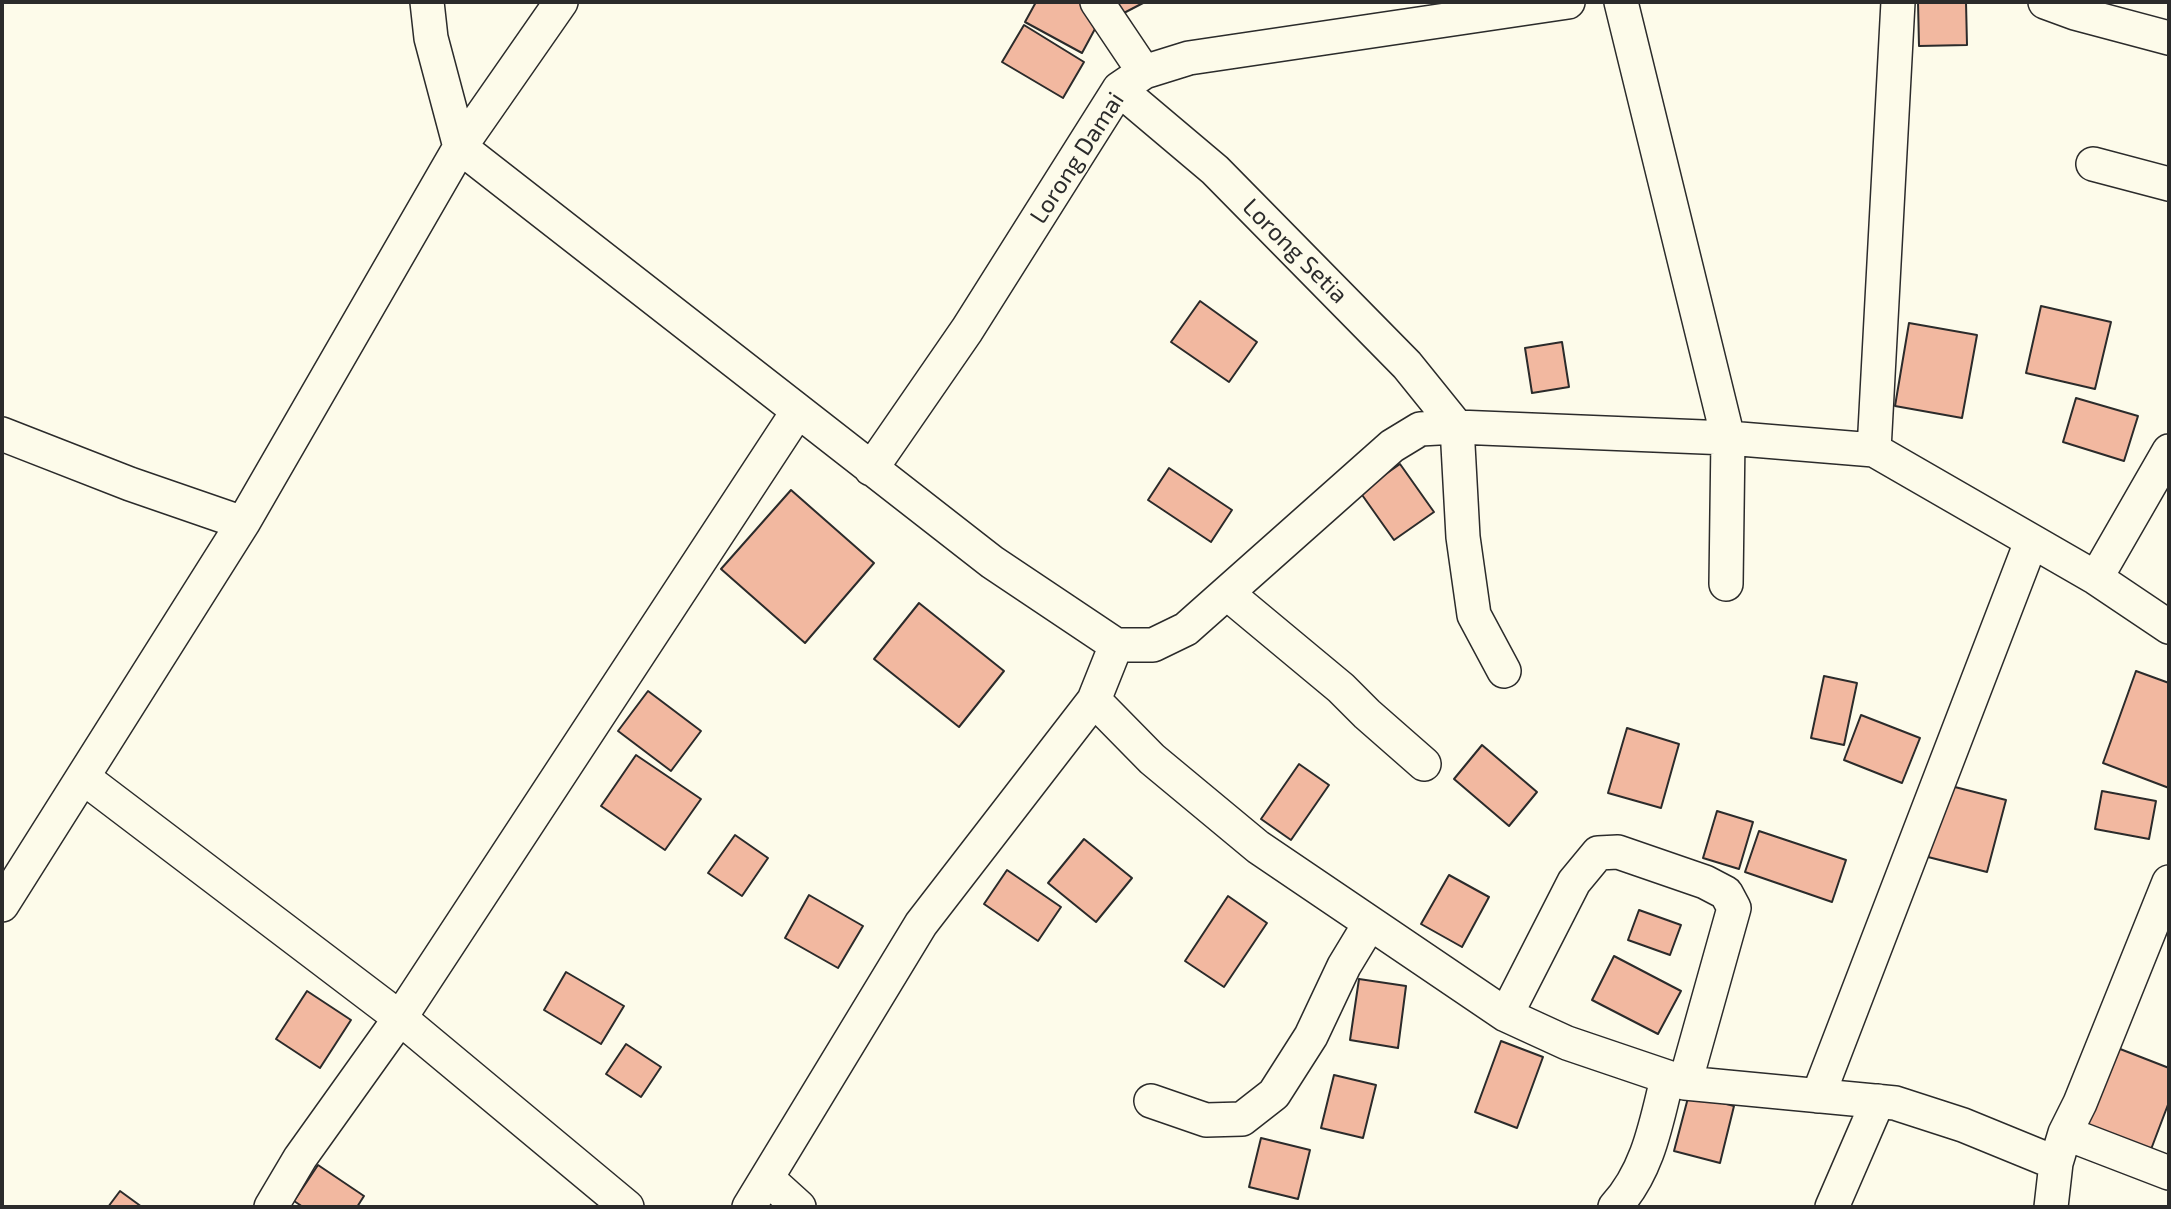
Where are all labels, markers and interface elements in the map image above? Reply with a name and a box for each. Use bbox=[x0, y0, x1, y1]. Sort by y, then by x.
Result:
street label: Lorong Damai bbox=[1024, 87, 1130, 229]
street label: Lorong Setia bbox=[1237, 193, 1353, 309]

